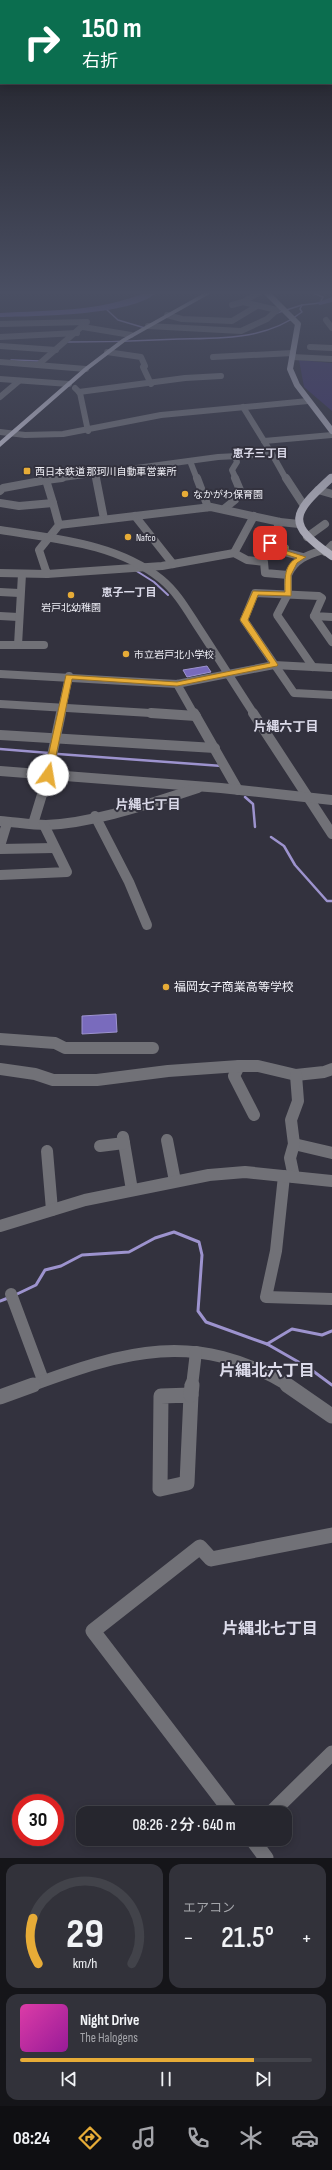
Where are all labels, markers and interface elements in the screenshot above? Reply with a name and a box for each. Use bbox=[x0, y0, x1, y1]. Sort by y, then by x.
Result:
text: 150 m bbox=[82, 12, 142, 45]
icon: right bbox=[16, 16, 68, 68]
text: 右折 bbox=[82, 51, 118, 72]
district label: 恵子三丁目 bbox=[233, 447, 288, 460]
marker: 西日本鉄道 那珂川自動車営業所 bbox=[22, 466, 32, 476]
place label: 西日本鉄道 那珂川自動車営業所 bbox=[35, 466, 177, 478]
marker: なかがわ保育園 bbox=[180, 489, 190, 499]
place label: なかがわ保育園 bbox=[193, 489, 263, 501]
pin bbox=[253, 526, 287, 560]
marker: Nafco bbox=[123, 532, 133, 542]
place label: Nafco bbox=[136, 532, 156, 544]
icon: arrive bbox=[259, 532, 281, 554]
district label: 恵子一丁目 bbox=[102, 586, 157, 599]
marker: 岩戸北幼稚園 bbox=[66, 590, 76, 600]
place label: 岩戸北幼稚園 bbox=[41, 602, 101, 614]
marker: 市立岩戸北小学校 bbox=[121, 649, 131, 659]
place label: 市立岩戸北小学校 bbox=[134, 649, 214, 661]
district label: 片縄六丁目 bbox=[253, 719, 319, 735]
position arrow bbox=[27, 754, 69, 796]
district label: 片縄七丁目 bbox=[115, 797, 181, 813]
place label: 福岡女子商業高等学校 bbox=[174, 980, 294, 995]
marker: 福岡女子商業高等学校 bbox=[161, 982, 171, 992]
district label: 片縄北六丁目 bbox=[219, 1362, 315, 1381]
district label: 片縄北七丁目 bbox=[222, 1620, 318, 1639]
speed limit sign: 30 bbox=[12, 1794, 64, 1846]
text: 08:26 · 2 分 · 640 m bbox=[133, 1816, 235, 1835]
text: エアコン bbox=[183, 1900, 235, 1916]
text: 29 bbox=[66, 1910, 103, 1959]
text: 21.5° bbox=[221, 1920, 274, 1956]
text: − bbox=[183, 1925, 194, 1952]
text: + bbox=[301, 1925, 312, 1952]
text: km/h bbox=[72, 1955, 97, 1972]
text: Night Drive bbox=[80, 2011, 139, 2030]
text: The Halogens bbox=[80, 2030, 138, 2046]
icon: previous bbox=[58, 2068, 80, 2090]
icon: pause bbox=[155, 2068, 177, 2090]
icon: next bbox=[252, 2068, 274, 2090]
icon: directions bbox=[76, 2124, 104, 2152]
icon: music bbox=[130, 2124, 158, 2152]
icon: phone bbox=[184, 2124, 212, 2152]
icon: climate bbox=[237, 2124, 265, 2152]
icon: car bbox=[291, 2124, 319, 2152]
text: 08:24 bbox=[13, 2128, 50, 2149]

